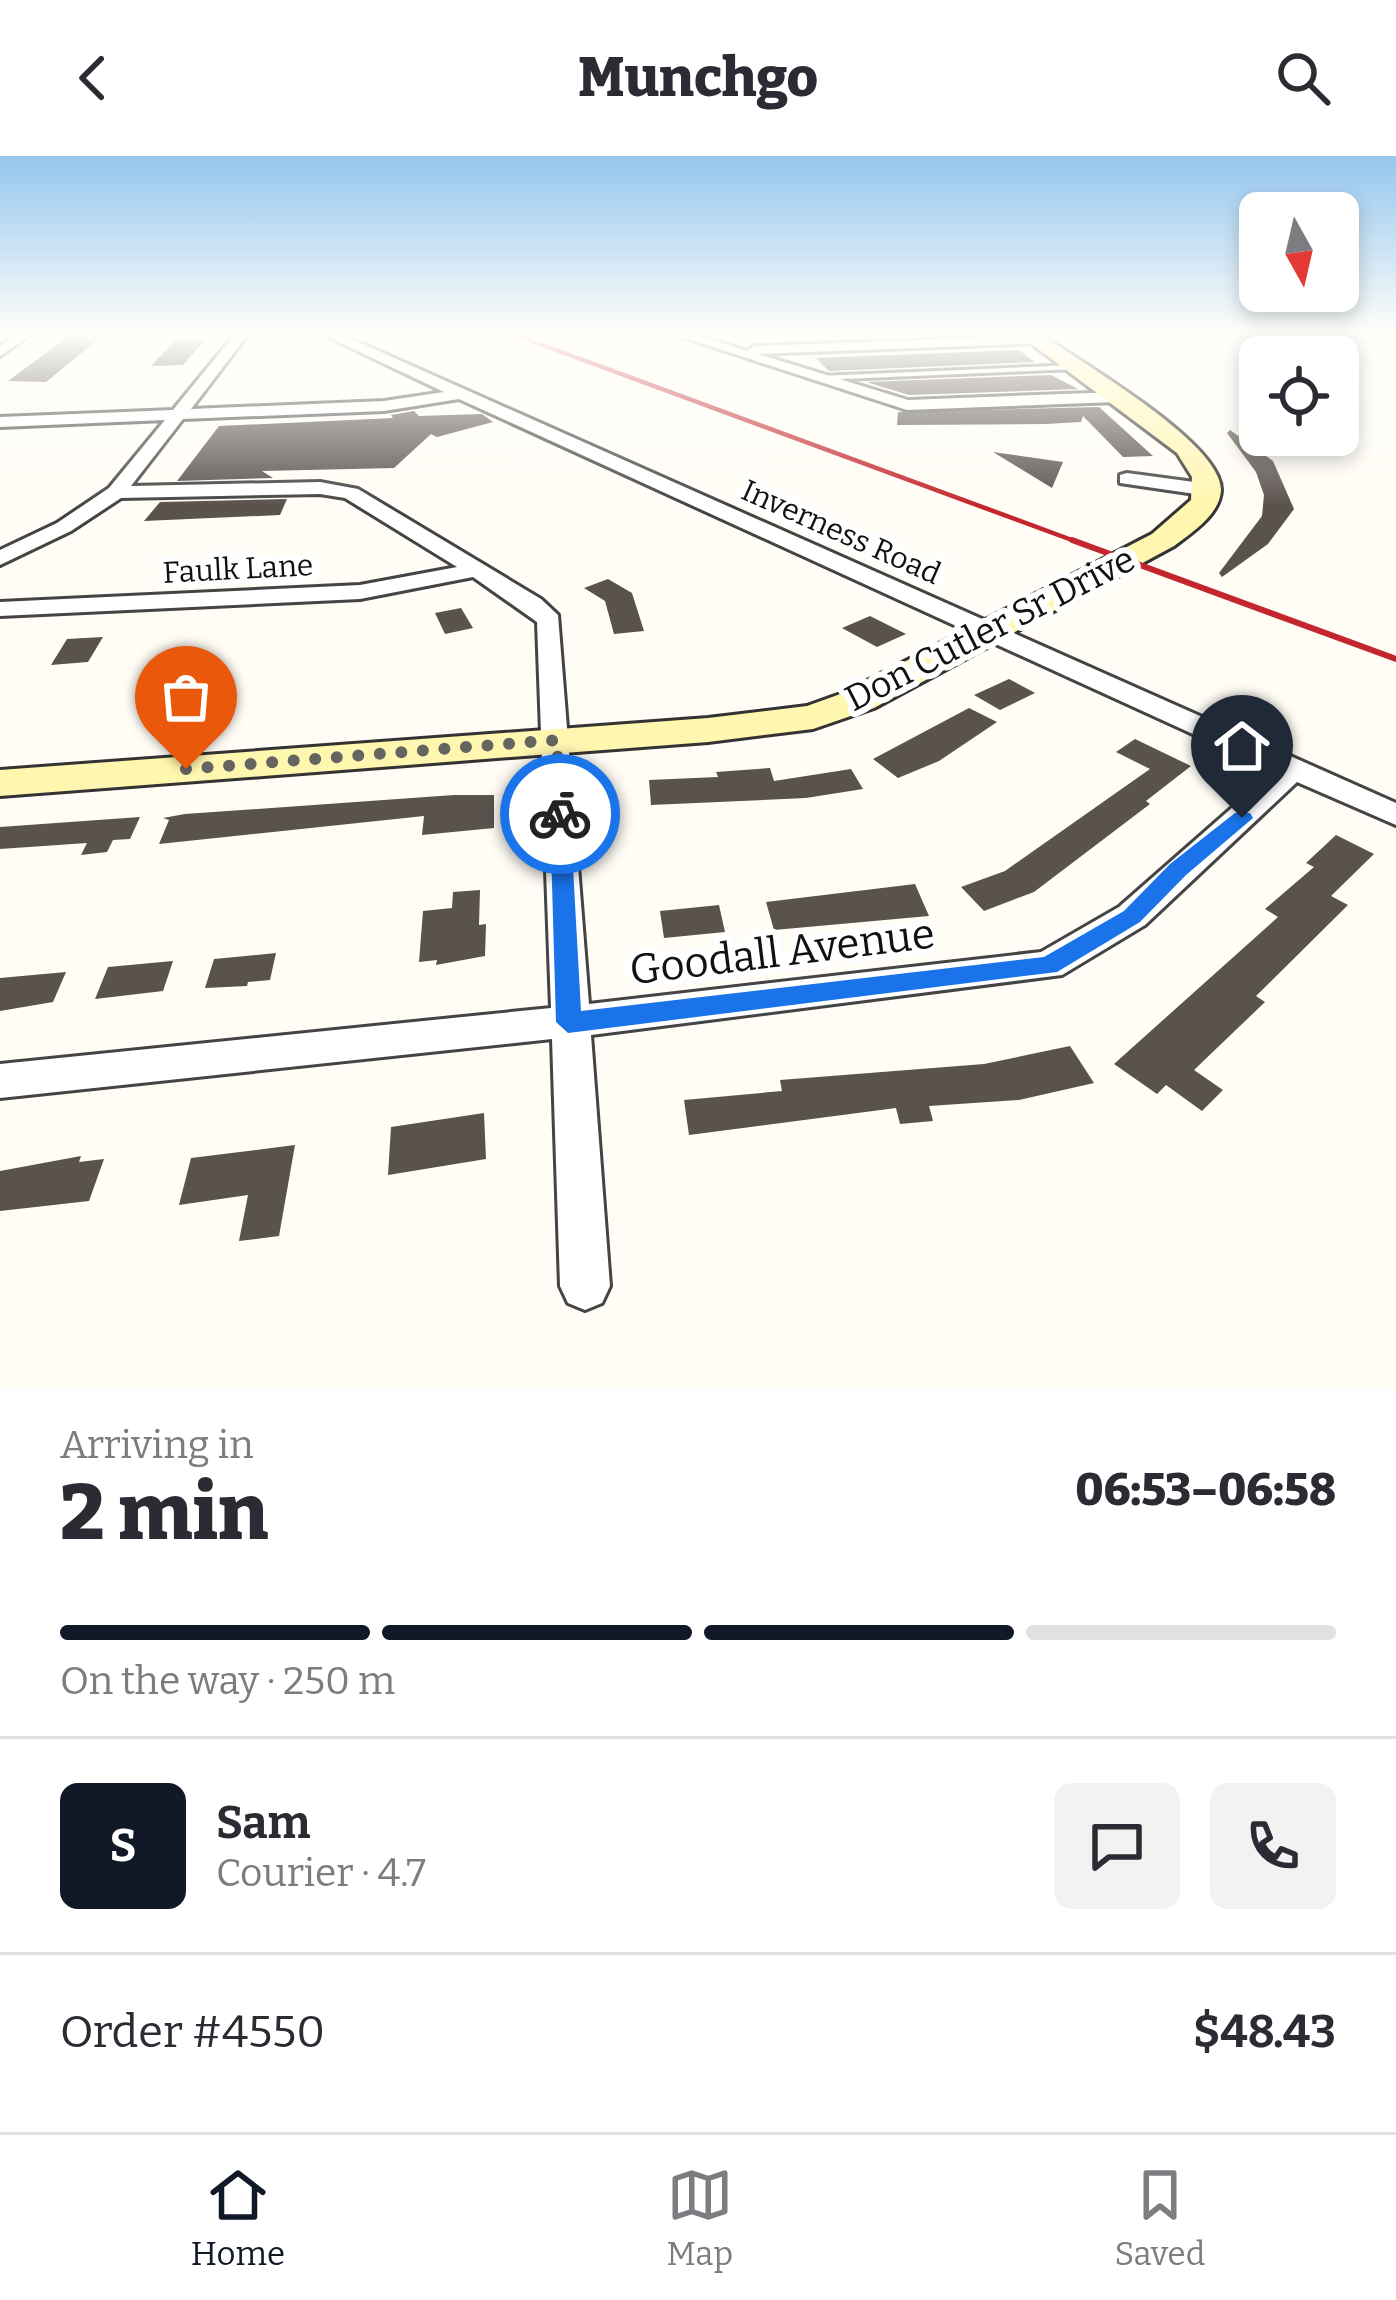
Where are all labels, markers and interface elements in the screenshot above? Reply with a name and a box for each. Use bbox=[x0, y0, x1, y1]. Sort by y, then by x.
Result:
icon: back bbox=[60, 45, 126, 111]
icon: search bbox=[1270, 45, 1336, 111]
text: Munchgo bbox=[578, 46, 818, 110]
north arrow bbox=[1239, 192, 1359, 312]
map controls bbox=[1239, 192, 1359, 456]
button: locate bbox=[1239, 336, 1359, 456]
street label: Inverness Road bbox=[736, 472, 946, 592]
street label: Don Cutler Sr Drive bbox=[838, 537, 1142, 721]
street label: Faulk Lane bbox=[162, 547, 314, 591]
pin bbox=[135, 646, 237, 769]
icon: bag bbox=[153, 664, 219, 730]
pin bbox=[1191, 695, 1293, 818]
icon: home bbox=[1209, 713, 1275, 779]
courier bbox=[500, 754, 620, 874]
icon: bike bbox=[527, 781, 593, 847]
street label: Goodall Avenue bbox=[627, 908, 937, 996]
text: Arriving in bbox=[60, 1422, 254, 1468]
text: 06:53–06:58 bbox=[1075, 1463, 1336, 1517]
text: 2 min bbox=[60, 1466, 269, 1560]
text: On the way · 250 m bbox=[60, 1658, 395, 1704]
button: chat bbox=[1054, 1783, 1180, 1909]
button: phone bbox=[1210, 1783, 1336, 1909]
text: Sam bbox=[216, 1796, 310, 1850]
text: S bbox=[109, 1819, 137, 1873]
text: Courier · 4.7 bbox=[216, 1850, 426, 1896]
text: Order #4550 bbox=[60, 2005, 325, 2059]
text: $48.43 bbox=[1193, 2005, 1336, 2059]
tab: Home bbox=[191, 2162, 285, 2274]
tab: Map bbox=[667, 2162, 733, 2274]
tab: Saved bbox=[1115, 2162, 1205, 2274]

